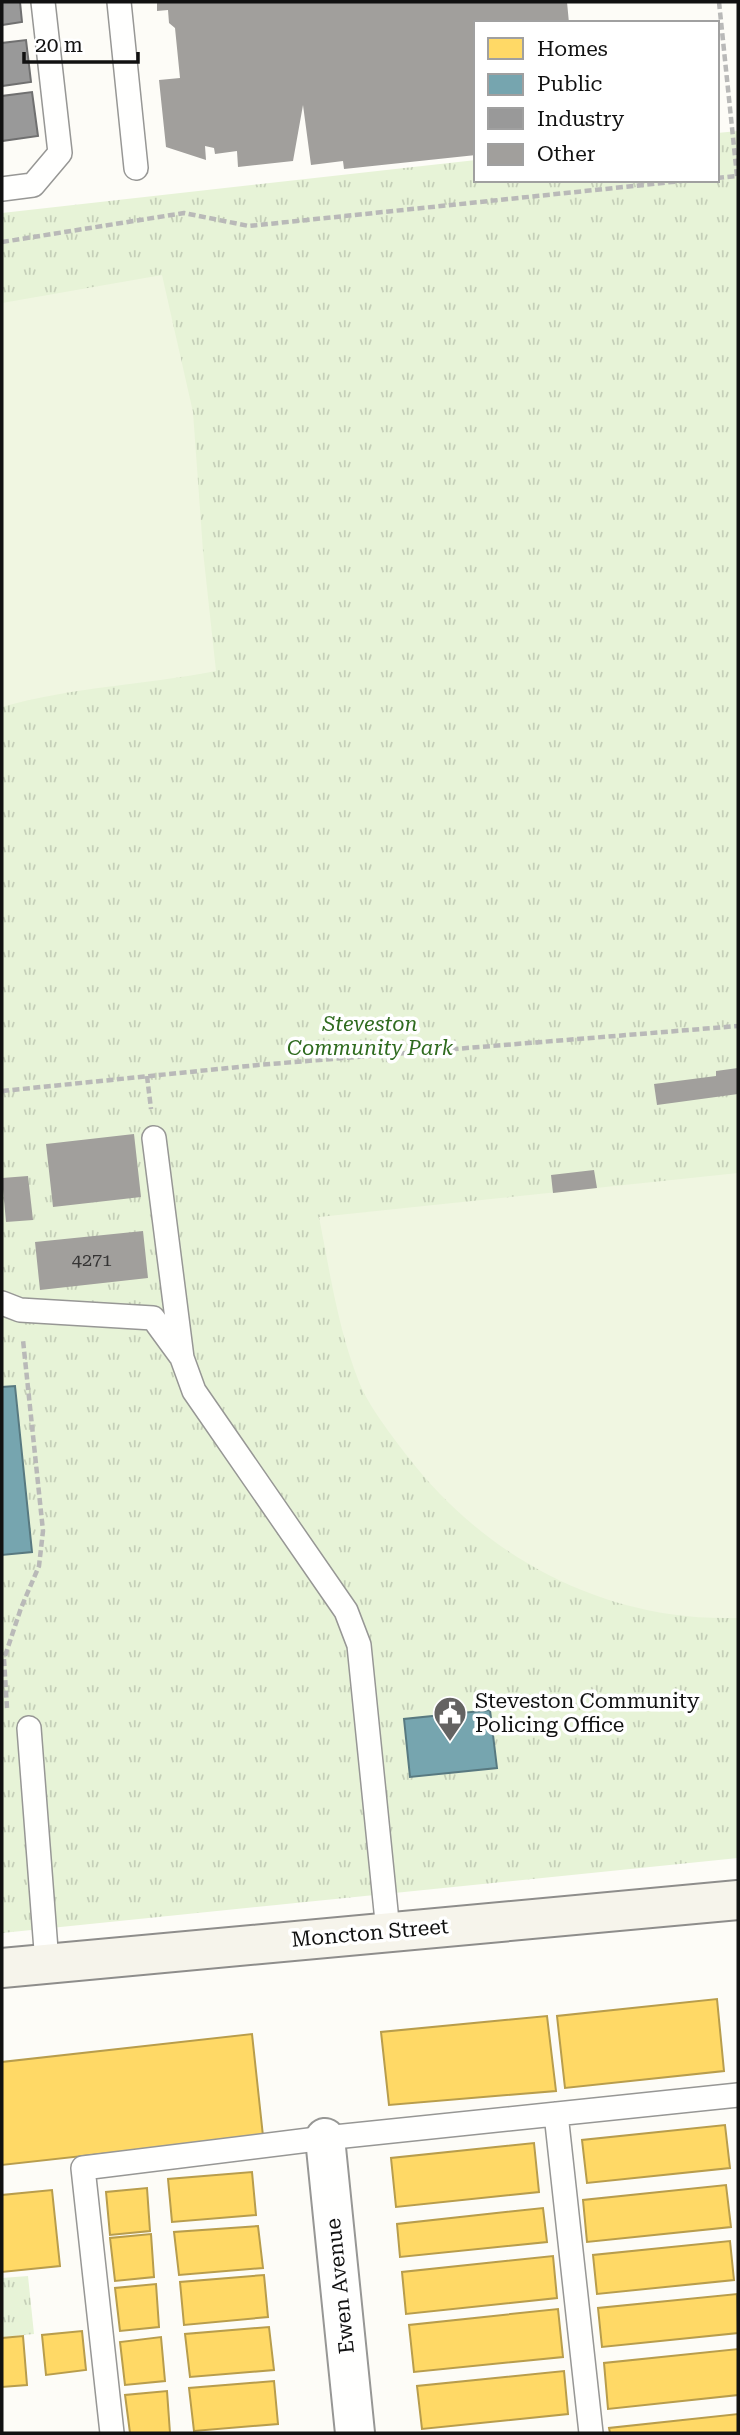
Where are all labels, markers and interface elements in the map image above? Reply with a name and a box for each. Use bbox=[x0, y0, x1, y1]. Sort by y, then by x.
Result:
scale bar bbox=[24, 21, 138, 65]
legend bbox=[474, 21, 719, 182]
text: 20 m bbox=[35, 33, 83, 57]
text: Homes bbox=[537, 37, 608, 61]
text: Public bbox=[537, 72, 603, 96]
text: Industry bbox=[537, 107, 625, 131]
text: Other bbox=[537, 142, 596, 166]
park label: Steveston Community Park bbox=[287, 1012, 454, 1060]
house number: 4271 bbox=[72, 1249, 112, 1270]
place label: Steveston Community Policing Office bbox=[475, 1689, 700, 1737]
public building icon: Steveston Community Policing Office bbox=[431, 1694, 469, 1743]
street label: Moncton Street bbox=[290, 1914, 450, 1952]
street label: Ewen Avenue bbox=[321, 2217, 359, 2355]

